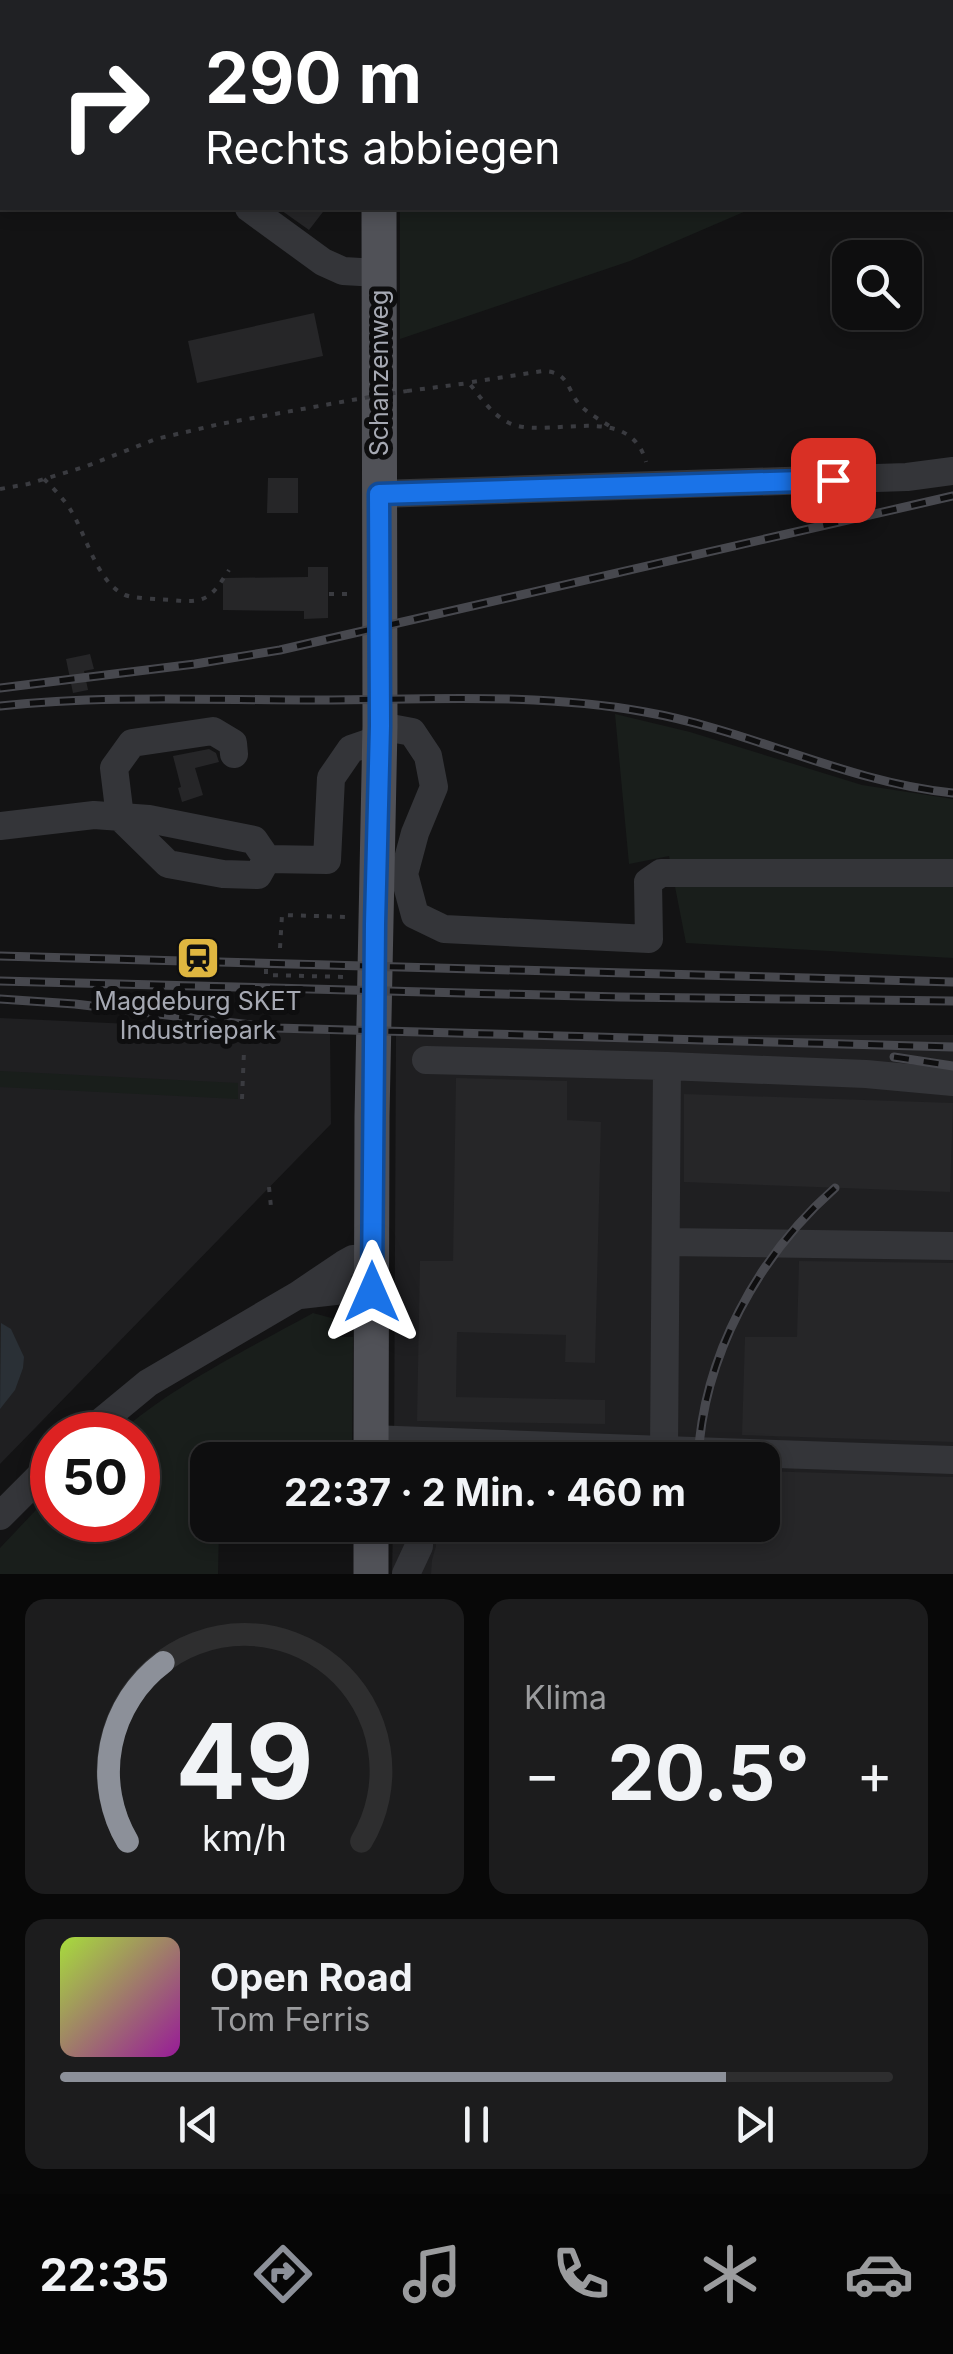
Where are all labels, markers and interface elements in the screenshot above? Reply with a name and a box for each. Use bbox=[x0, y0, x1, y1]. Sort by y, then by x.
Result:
text: 290 m bbox=[205, 35, 422, 120]
icon: right bbox=[40, 40, 170, 170]
text: Rechts abbiegen bbox=[205, 120, 560, 175]
map controls bbox=[832, 240, 922, 330]
button: search bbox=[832, 240, 922, 330]
street label: Schanzenweg bbox=[364, 290, 394, 456]
pin bbox=[791, 438, 876, 523]
icon: arrive bbox=[806, 453, 861, 508]
station icon: Magdeburg SKET Industriepark bbox=[175, 935, 221, 981]
place label: Magdeburg SKET Industriepark bbox=[94, 986, 302, 1045]
position arrow bbox=[320, 1240, 424, 1344]
speed limit sign: 50 bbox=[30, 1412, 160, 1542]
text: 22:37 · 2 Min. · 460 m bbox=[284, 1469, 686, 1515]
text: Klima bbox=[524, 1678, 607, 1717]
text: 49 bbox=[176, 1698, 313, 1824]
text: 20.5° bbox=[607, 1727, 810, 1818]
text: − bbox=[524, 1741, 560, 1807]
text: + bbox=[857, 1741, 893, 1807]
text: km/h bbox=[202, 1816, 287, 1860]
text: Open Road bbox=[210, 1954, 413, 2000]
text: Tom Ferris bbox=[210, 2000, 370, 2039]
icon: previous bbox=[171, 2097, 226, 2152]
icon: pause bbox=[449, 2097, 504, 2152]
icon: next bbox=[727, 2097, 782, 2152]
icon: directions bbox=[248, 2239, 318, 2309]
icon: music bbox=[397, 2239, 467, 2309]
icon: phone bbox=[546, 2239, 616, 2309]
icon: climate bbox=[695, 2239, 765, 2309]
icon: car bbox=[844, 2239, 914, 2309]
text: 22:35 bbox=[39, 2247, 169, 2302]

